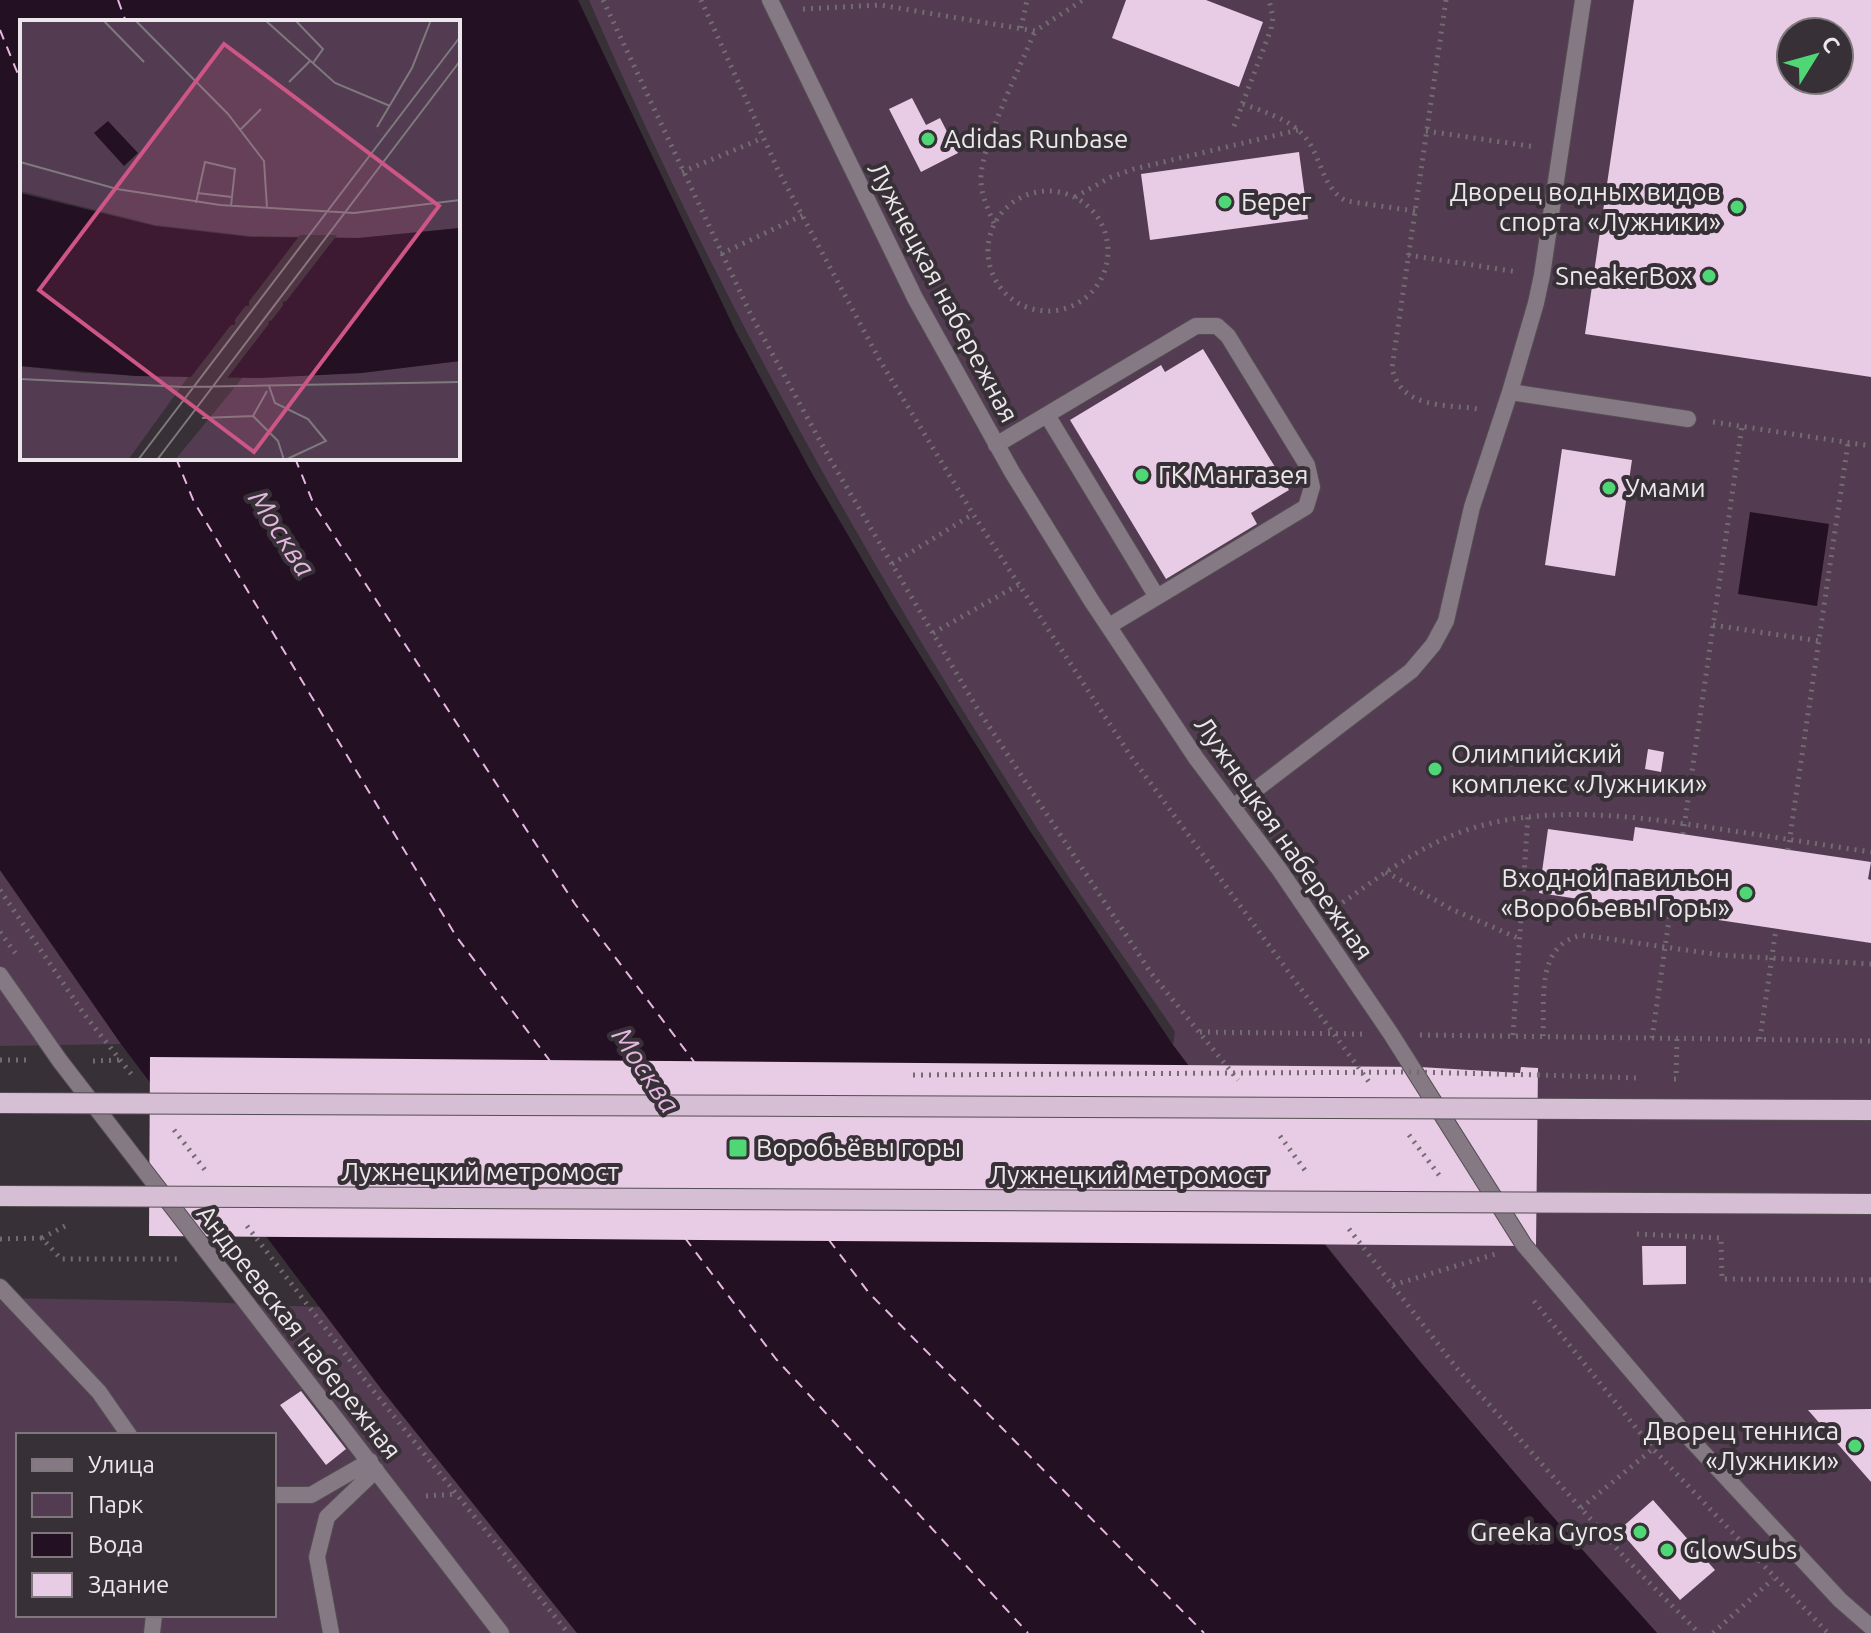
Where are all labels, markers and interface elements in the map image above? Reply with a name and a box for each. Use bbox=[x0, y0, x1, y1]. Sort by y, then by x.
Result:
north arrow bbox=[1775, 16, 1855, 96]
inset map bbox=[20, 20, 460, 460]
text: С bbox=[1817, 31, 1846, 57]
place label: Adidas Runbase bbox=[944, 124, 1128, 153]
marker: Adidas Runbase bbox=[919, 130, 937, 148]
street label: Лужнецкая набережная bbox=[862, 157, 1024, 427]
place label: Дворец водных видов спорта «Лужники» bbox=[1450, 177, 1721, 236]
place label: Берег bbox=[1241, 187, 1312, 216]
marker: Берег bbox=[1216, 193, 1234, 211]
marker: Дворец водных видов спорта «Лужники» bbox=[1728, 198, 1746, 216]
place label: SneakerBox bbox=[1555, 261, 1693, 290]
marker: SneakerBox bbox=[1700, 267, 1718, 285]
place label: ГК Мангазея bbox=[1158, 460, 1308, 489]
marker: ГК Мангазея bbox=[1133, 466, 1151, 484]
place label: Умами bbox=[1625, 473, 1706, 502]
marker: Умами bbox=[1600, 479, 1618, 497]
water label: Москва bbox=[243, 484, 322, 582]
street label: Лужнецкая набережная bbox=[1189, 710, 1380, 965]
place label: Олимпийский комплекс «Лужники» bbox=[1451, 739, 1707, 798]
marker: Олимпийский комплекс «Лужники» bbox=[1426, 760, 1444, 778]
place label: Входной павильон «Воробьевы Горы» bbox=[1501, 863, 1730, 922]
marker: Входной павильон «Воробьевы Горы» bbox=[1737, 884, 1755, 902]
water label: Москва bbox=[607, 1021, 686, 1118]
place label: Воробьёвы горы bbox=[756, 1133, 961, 1162]
marker: Воробьёвы горы bbox=[727, 1137, 749, 1159]
street label: Лужнецкий метромост bbox=[341, 1157, 619, 1186]
street label: Лужнецкий метромост bbox=[989, 1160, 1267, 1189]
street label: Андреевская набережная bbox=[191, 1199, 407, 1464]
place label: Дворец тенниса «Лужники» bbox=[1644, 1416, 1839, 1475]
legend bbox=[16, 1433, 276, 1617]
marker: Дворец тенниса «Лужники» bbox=[1846, 1437, 1864, 1455]
text: Улица bbox=[88, 1451, 155, 1478]
text: Парк bbox=[88, 1491, 143, 1518]
place label: Greeka Gyros bbox=[1470, 1517, 1624, 1546]
marker: Greeka Gyros bbox=[1631, 1523, 1649, 1541]
text: Вода bbox=[88, 1531, 144, 1558]
place label: GlowSubs bbox=[1683, 1535, 1797, 1564]
marker: GlowSubs bbox=[1658, 1541, 1676, 1559]
text: Здание bbox=[88, 1571, 169, 1598]

